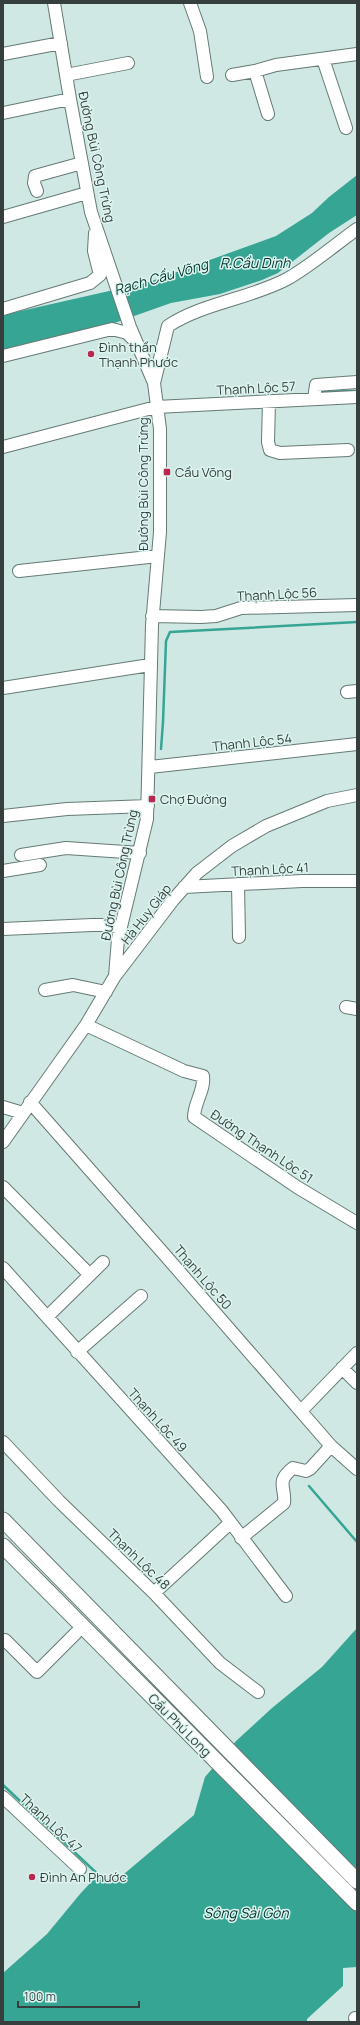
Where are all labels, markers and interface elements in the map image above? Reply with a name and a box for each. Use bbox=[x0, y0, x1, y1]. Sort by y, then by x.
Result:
street label: Đường Bùi Công Trừng bbox=[74, 90, 120, 224]
water label: R.Cầu Dinh bbox=[220, 253, 291, 272]
water label: Rạch Cầu Võng bbox=[112, 254, 212, 299]
place label: Đình thần Thạnh Phước bbox=[99, 338, 178, 371]
marker: Đình thần Thạnh Phước bbox=[86, 349, 96, 359]
street label: Thạnh Lộc 57 bbox=[216, 377, 296, 399]
street label: Đường Bùi Công Trừng bbox=[134, 417, 152, 551]
place label: Cầu Võng bbox=[175, 463, 232, 481]
marker: Cầu Võng bbox=[162, 467, 172, 477]
street label: Thạnh Lộc 56 bbox=[236, 583, 318, 605]
street label: Thạnh Lộc 54 bbox=[211, 729, 293, 755]
place label: Chợ Đường bbox=[160, 790, 227, 808]
marker: Chợ Đường bbox=[147, 794, 157, 804]
street label: Đường Bùi Công Trừng bbox=[96, 808, 142, 942]
street label: Thạnh Lộc 41 bbox=[231, 858, 309, 880]
street label: Hà Huy Giáp bbox=[117, 880, 175, 948]
street label: Đường Thạnh Lộc 51 bbox=[207, 1105, 317, 1187]
street label: Thạnh Lộc 50 bbox=[170, 1241, 236, 1313]
street label: Thạnh Lộc 49 bbox=[124, 1384, 192, 1456]
street label: Thạnh Lộc 48 bbox=[104, 1525, 174, 1593]
street label: Cầu Phú Long bbox=[144, 1689, 216, 1761]
street label: Thạnh Lộc 47 bbox=[16, 1789, 86, 1857]
place label: Đình An Phước bbox=[40, 1868, 127, 1886]
marker: Đình An Phước bbox=[27, 1872, 37, 1882]
water label: Sông Sài Gòn bbox=[203, 1903, 289, 1922]
scale bar bbox=[18, 1983, 139, 2009]
text: 100 m bbox=[24, 1988, 56, 2005]

